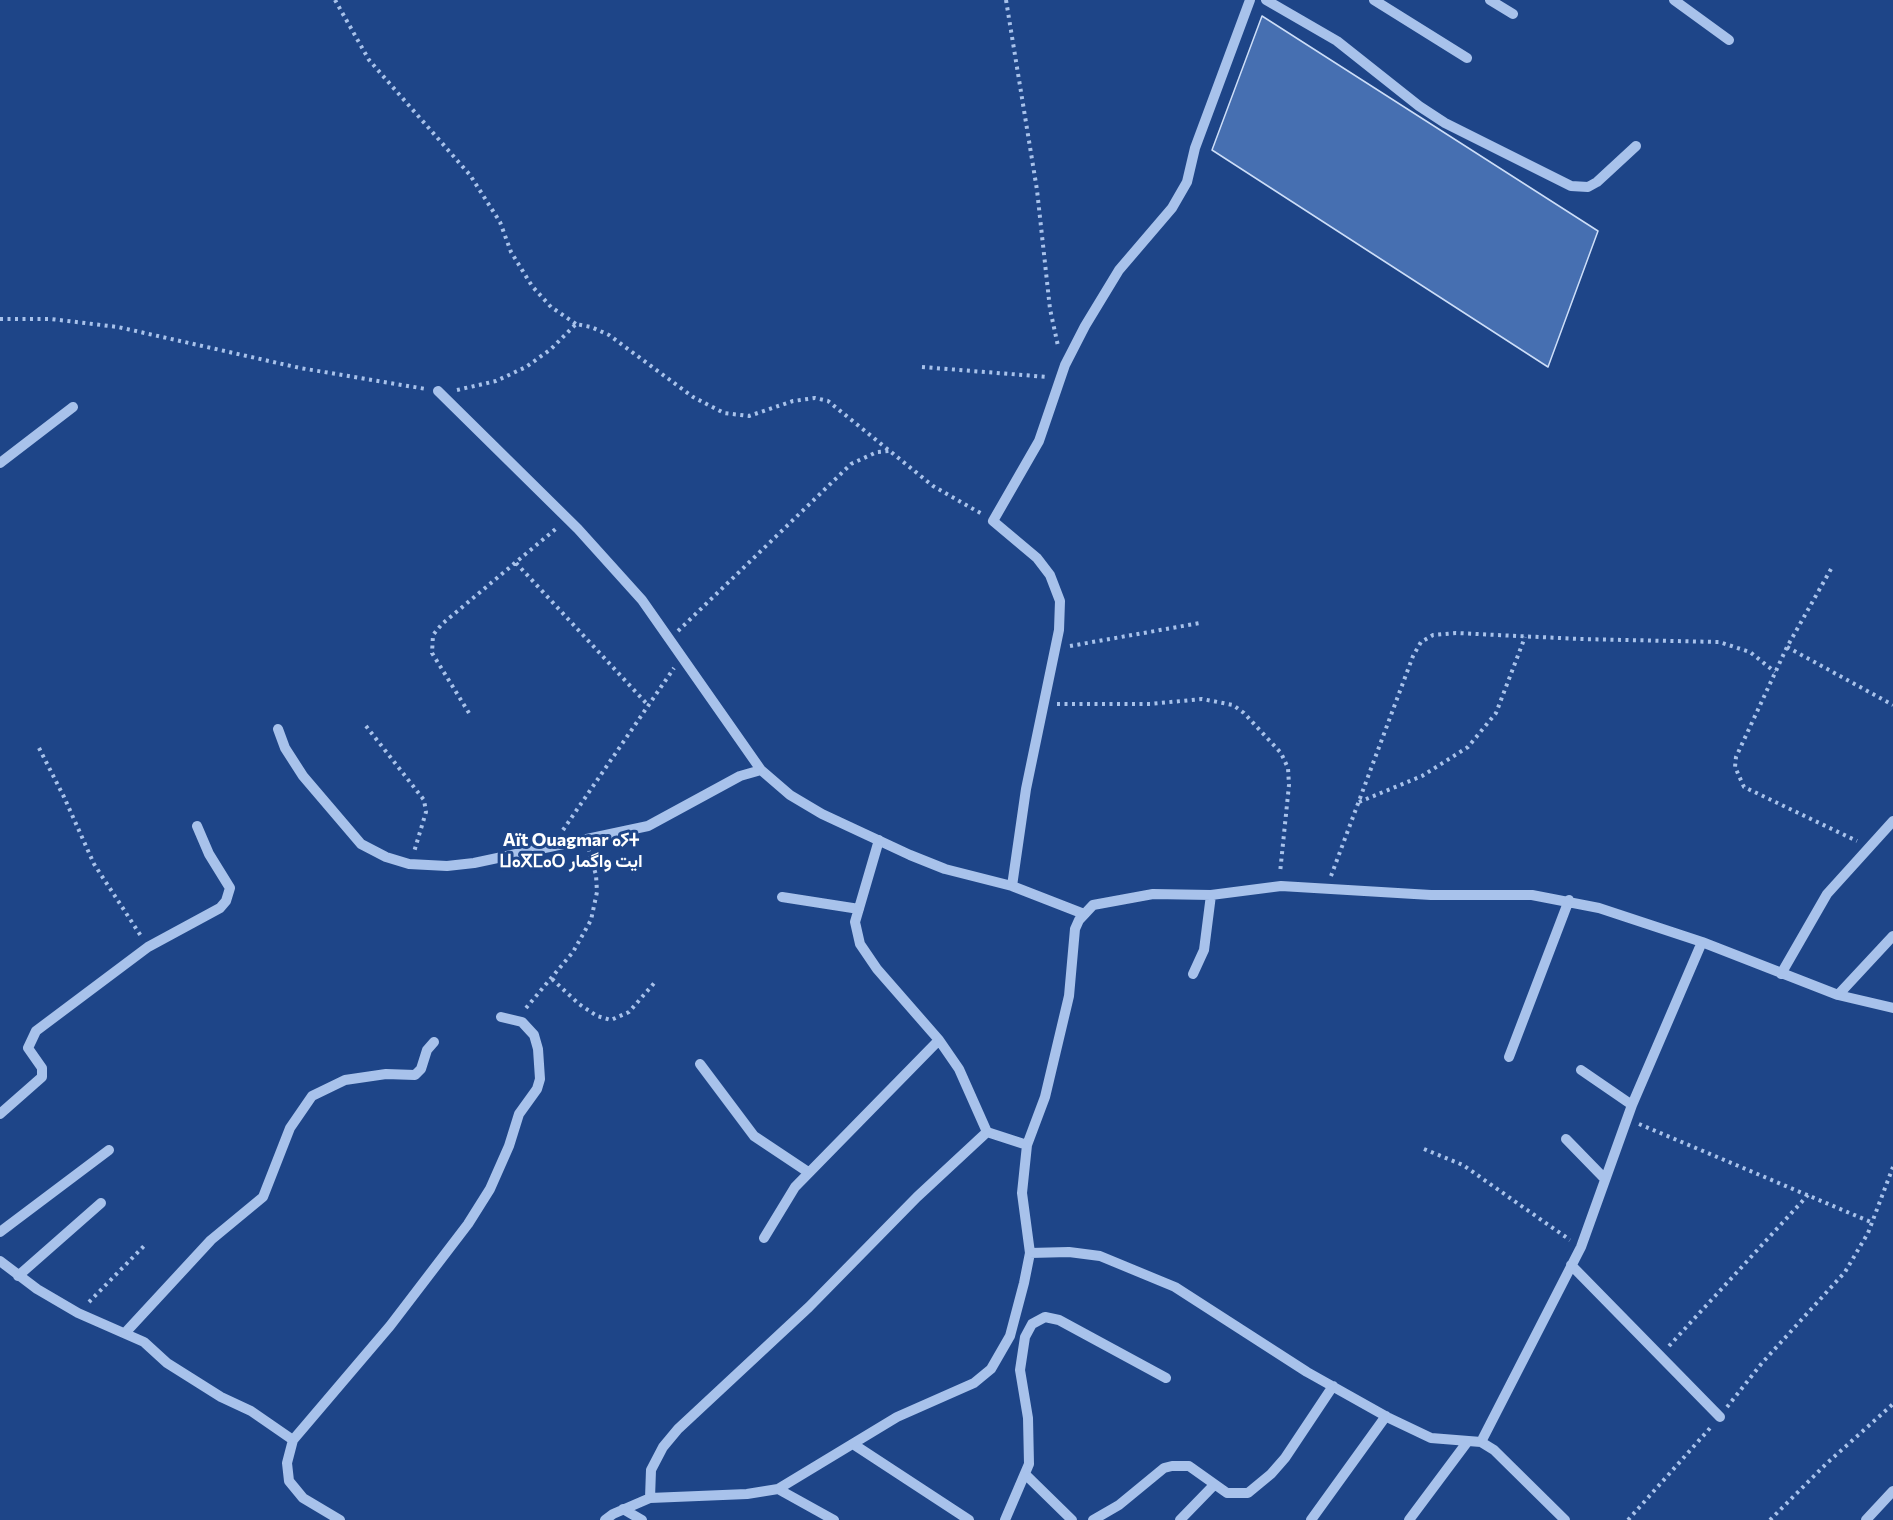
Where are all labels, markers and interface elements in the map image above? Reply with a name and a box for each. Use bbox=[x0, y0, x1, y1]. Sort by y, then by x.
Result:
district label: Aït Ouagmar ⴰⵢⵜ ⵡⴰⴳⵎⴰⵔ ايت واگمار bbox=[499, 829, 643, 872]

